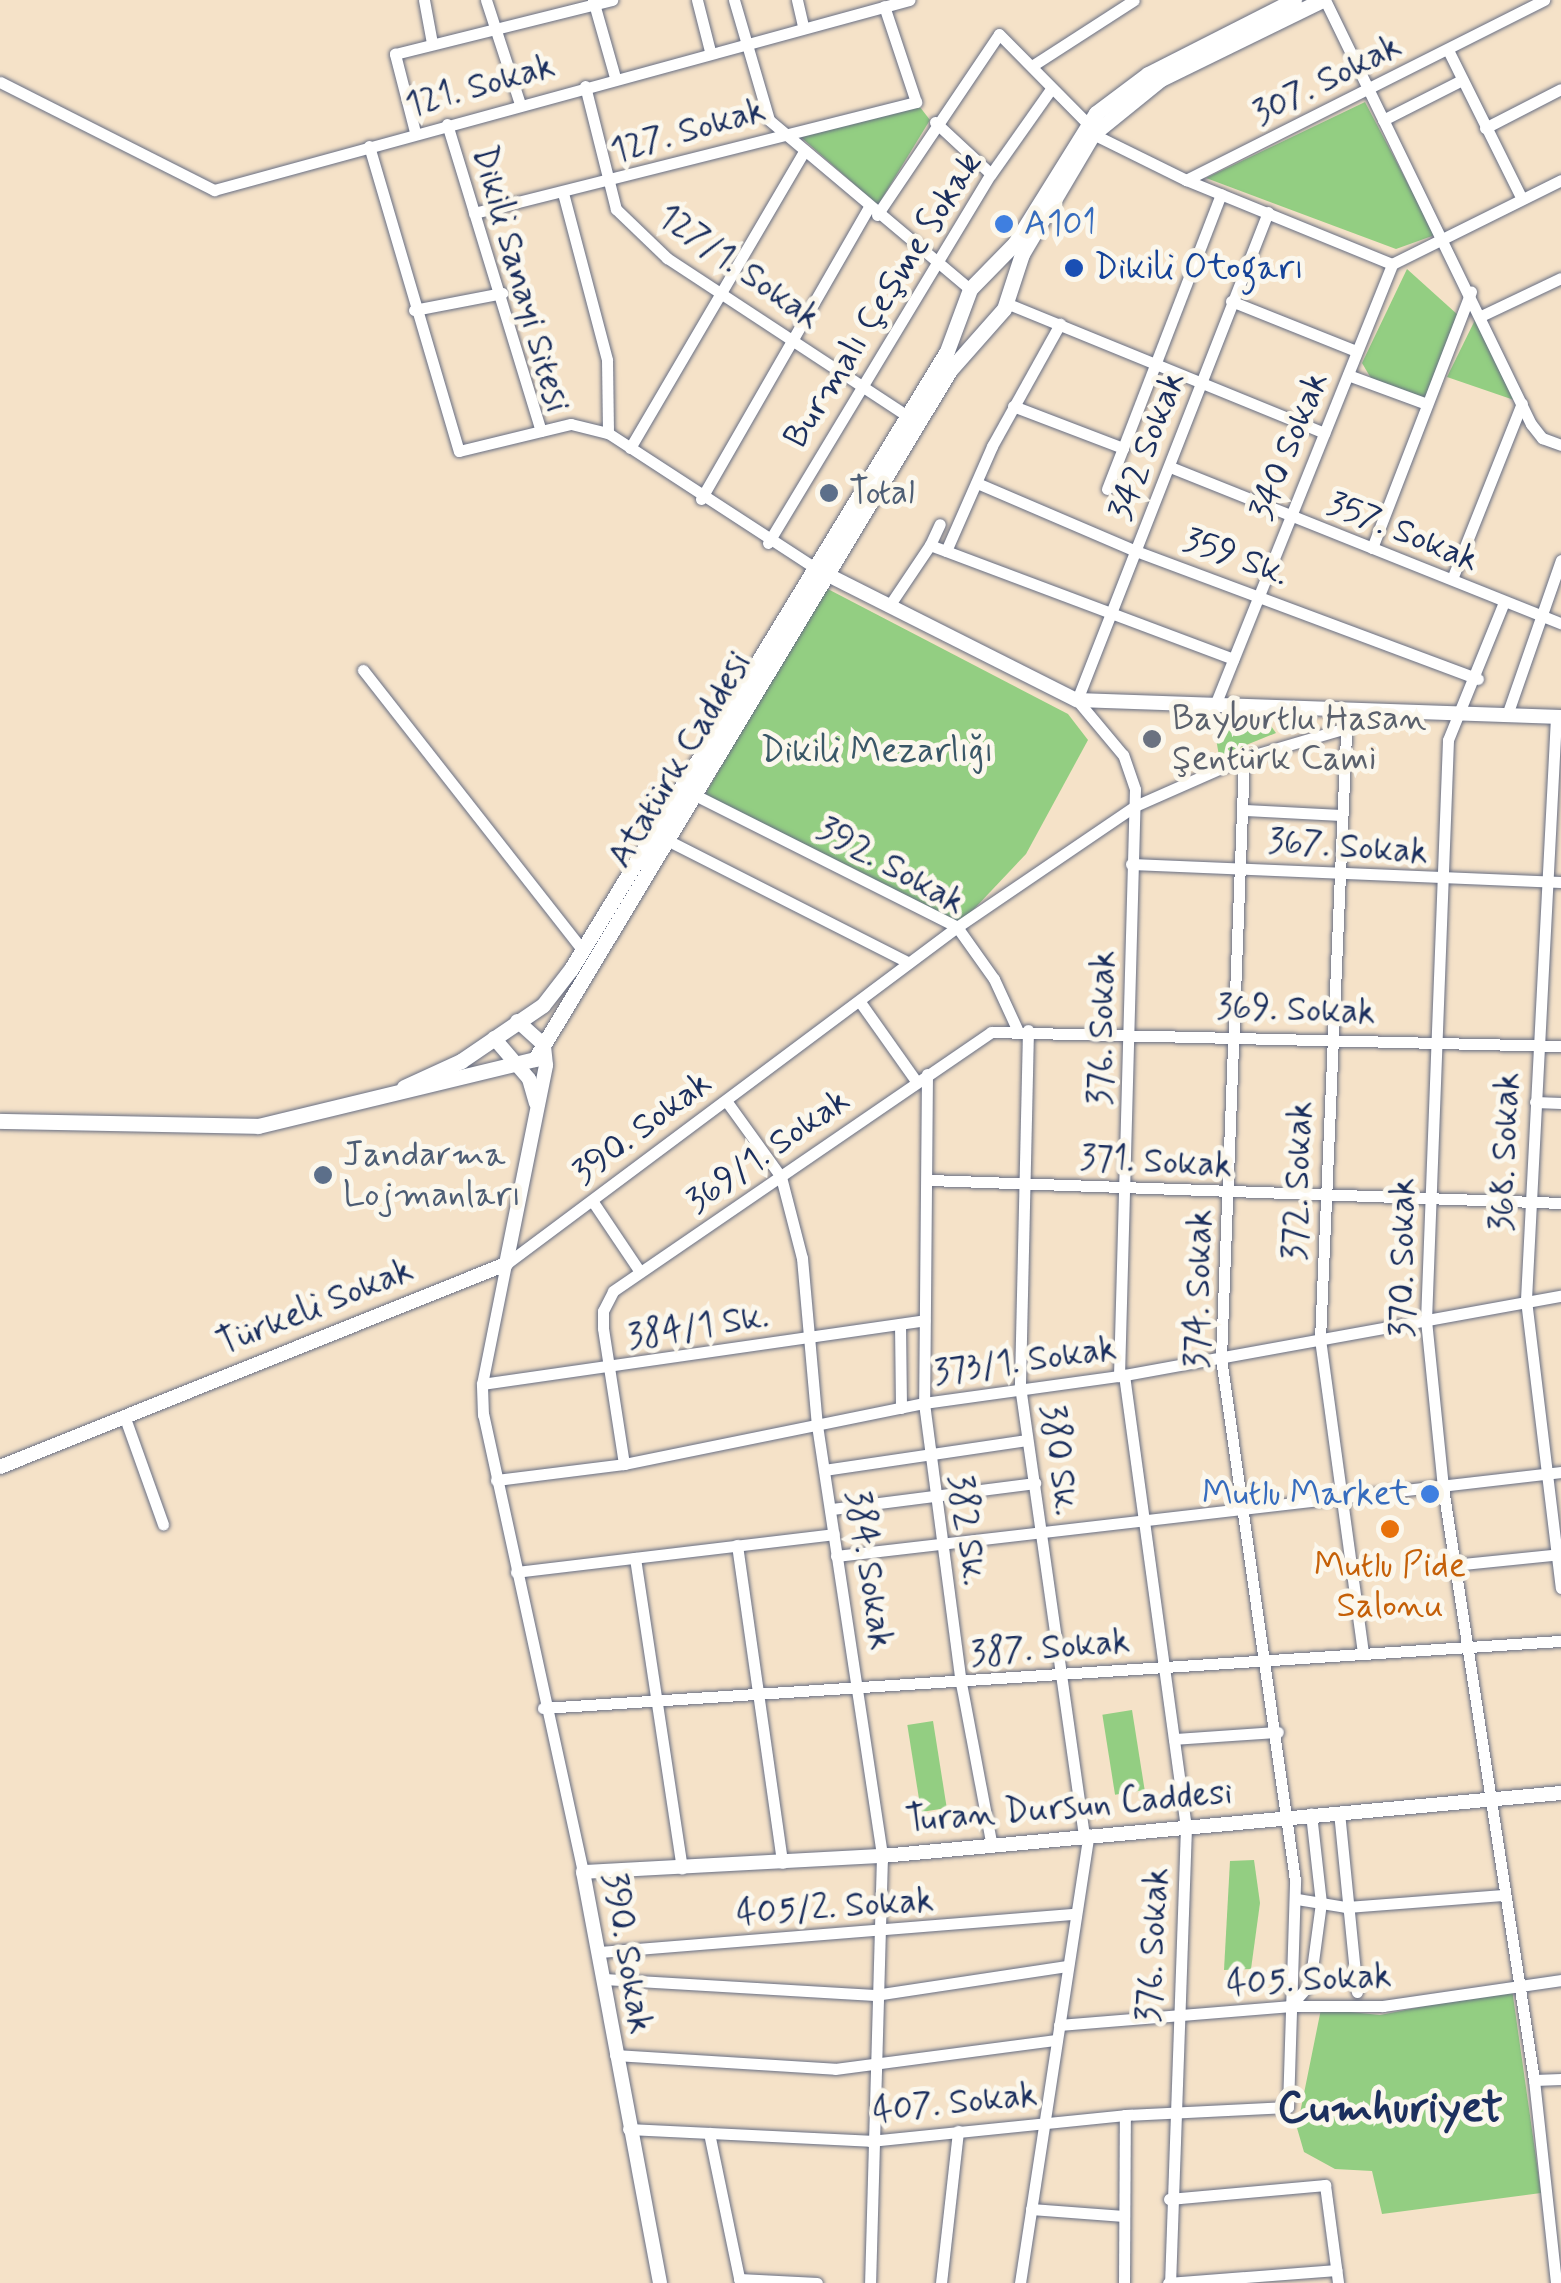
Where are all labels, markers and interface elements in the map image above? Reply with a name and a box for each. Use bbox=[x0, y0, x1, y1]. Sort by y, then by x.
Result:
street label: 307. Sokak bbox=[1246, 25, 1408, 135]
street label: 121. Sokak bbox=[401, 45, 559, 127]
street label: 127. Sokak bbox=[606, 89, 770, 173]
street label: Dikili Sanayi Sitesi bbox=[462, 141, 578, 417]
street label: Burmalı Çeşme Sokak bbox=[775, 144, 991, 456]
street label: 127/1. Sokak bbox=[649, 195, 829, 339]
place label: A101 bbox=[1024, 203, 1096, 245]
marker: A101 bbox=[993, 213, 1015, 235]
place label: Dikili Otogarı bbox=[1094, 247, 1304, 289]
marker: Dikili Otogarı bbox=[1063, 257, 1085, 279]
street label: 342 Sokak bbox=[1099, 366, 1195, 526]
street label: 340 Sokak bbox=[1240, 366, 1338, 526]
place label: Total bbox=[849, 472, 915, 514]
marker: Total bbox=[818, 482, 840, 504]
street label: 357. Sokak bbox=[1321, 483, 1485, 581]
street label: 359 Sk. bbox=[1178, 519, 1294, 595]
street label: Atatürk Caddesi bbox=[597, 641, 763, 879]
place label: Bayburtlu Hasan Şentürk Cami bbox=[1172, 698, 1426, 780]
marker: Bayburtlu Hasan Şentürk Cami bbox=[1141, 728, 1163, 750]
park label: Dikili Mezarlığı bbox=[760, 730, 994, 772]
street label: 392. Sokak bbox=[810, 808, 972, 924]
street label: 367. Sokak bbox=[1267, 820, 1429, 874]
street label: 376. Sokak bbox=[1080, 950, 1124, 1106]
street label: 369. Sokak bbox=[1216, 986, 1376, 1034]
street label: 390. Sokak bbox=[564, 1062, 720, 1194]
street label: 368. Sokak bbox=[1481, 1072, 1529, 1232]
street label: 369/1. Sokak bbox=[678, 1079, 858, 1223]
street label: 372. Sokak bbox=[1274, 1101, 1322, 1261]
place label: Jandarma Lojmanları bbox=[343, 1134, 521, 1216]
street label: 371. Sokak bbox=[1079, 1137, 1233, 1187]
marker: Jandarma Lojmanları bbox=[312, 1164, 334, 1186]
street label: 370. Sokak bbox=[1382, 1178, 1424, 1338]
street label: 374. Sokak bbox=[1177, 1209, 1221, 1369]
street label: Türkeli Sokak bbox=[211, 1249, 419, 1365]
street label: 384/1 Sk. bbox=[624, 1295, 772, 1359]
street label: 373/1. Sokak bbox=[931, 1327, 1119, 1395]
street label: 380 Sk. bbox=[1030, 1402, 1088, 1518]
street label: 382 Sk. bbox=[938, 1472, 996, 1588]
place label: Mutlu Market bbox=[1205, 1473, 1410, 1515]
marker: Mutlu Market bbox=[1419, 1483, 1441, 1505]
street label: 384. Sokak bbox=[836, 1487, 902, 1653]
marker: Mutlu Pide Salonu bbox=[1379, 1518, 1401, 1540]
place label: Mutlu Pide Salonu bbox=[1315, 1545, 1465, 1627]
street label: 387. Sokak bbox=[969, 1620, 1131, 1676]
street label: Turan Dursun Caddesi bbox=[904, 1772, 1234, 1842]
street label: 376. Sokak bbox=[1128, 1866, 1178, 2024]
street label: 390. Sokak bbox=[592, 1869, 662, 2037]
street label: 405/2. Sokak bbox=[735, 1879, 935, 1935]
street label: 405. Sokak bbox=[1225, 1955, 1393, 2005]
street label: 407. Sokak bbox=[871, 2073, 1039, 2133]
district label: Cumhuriyet bbox=[1277, 2082, 1503, 2136]

